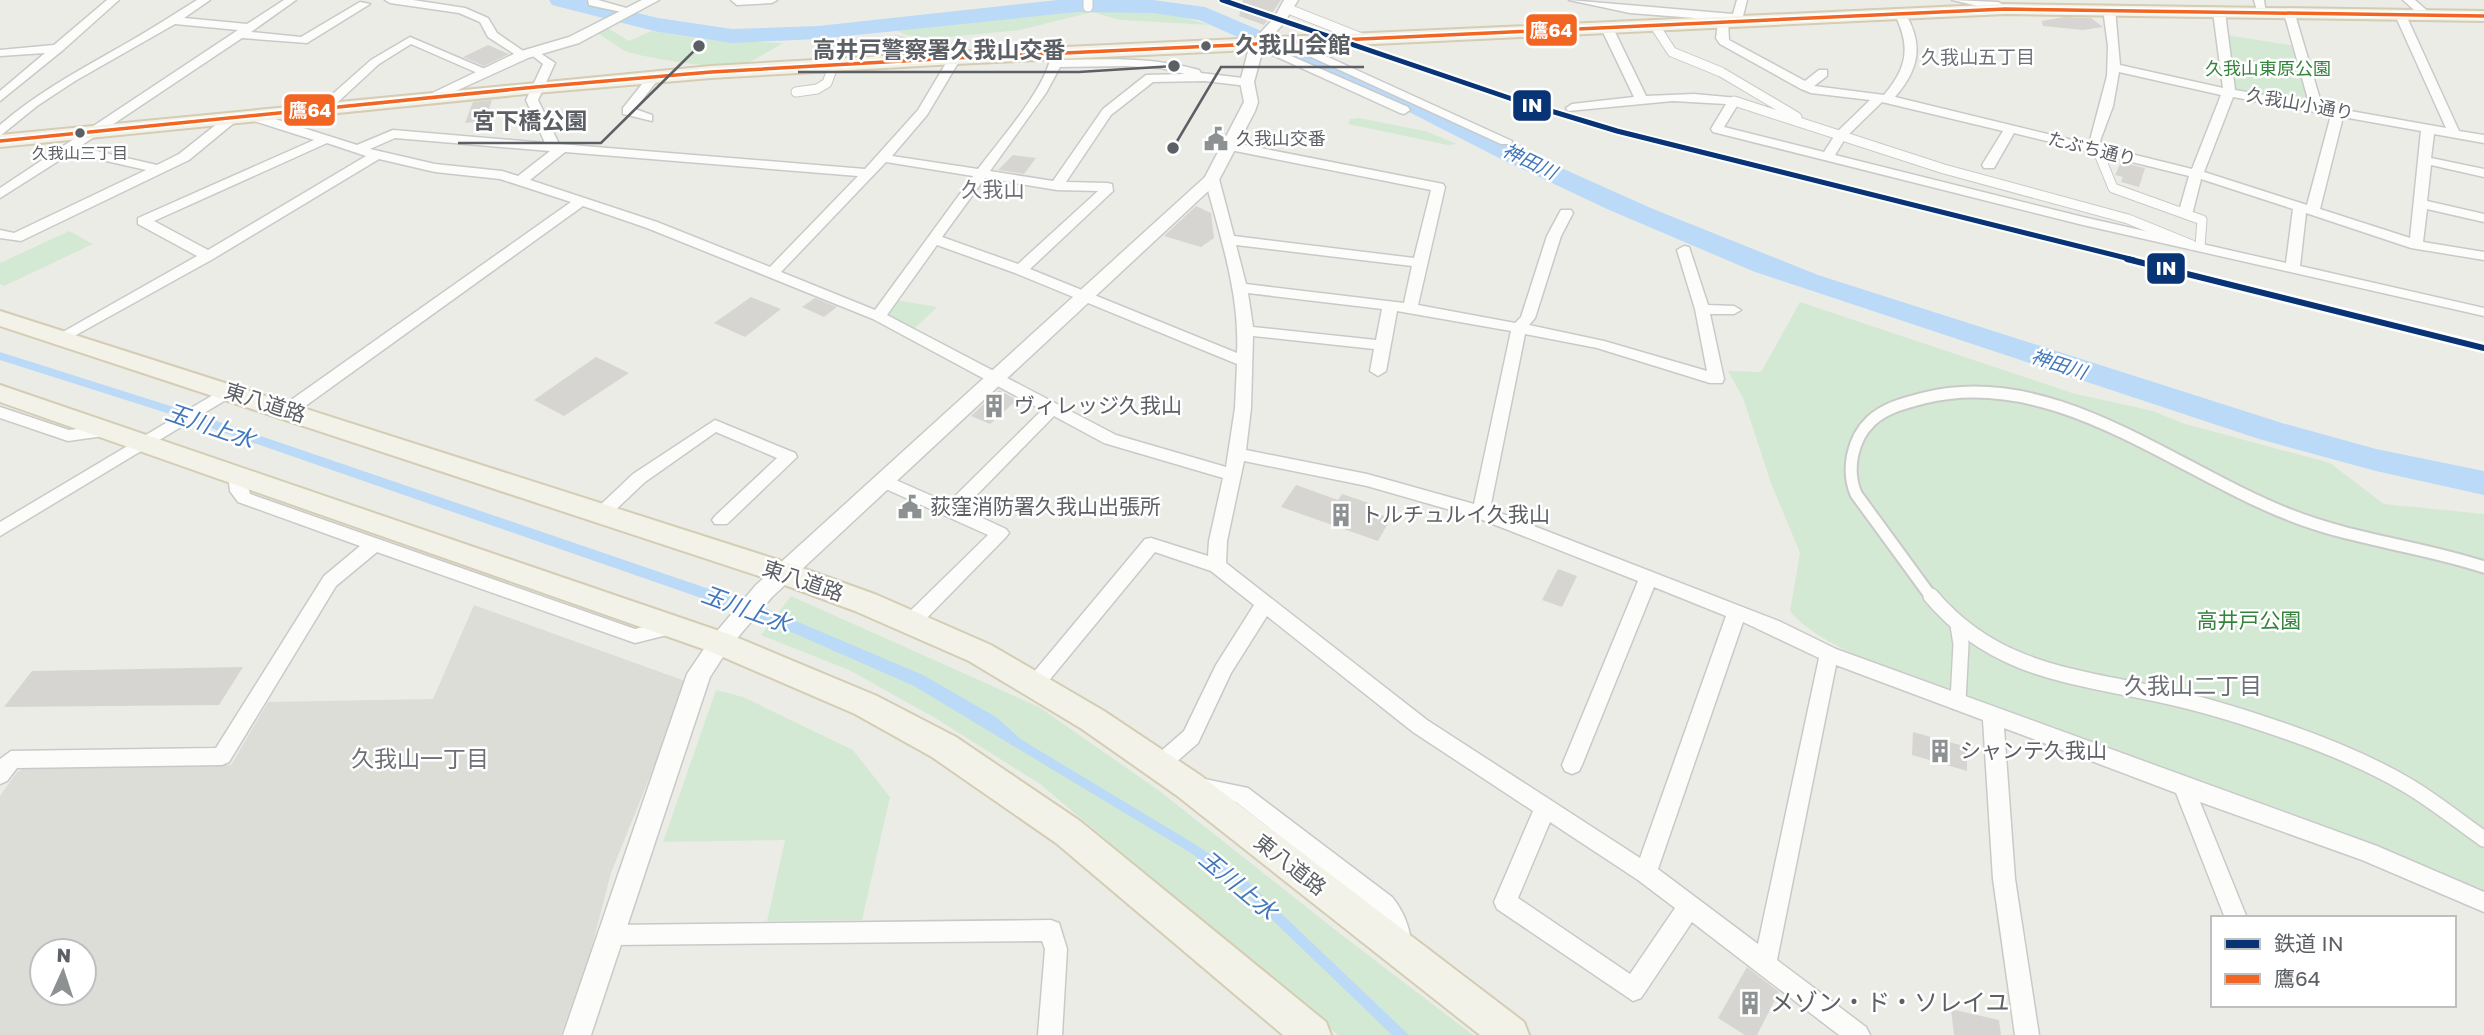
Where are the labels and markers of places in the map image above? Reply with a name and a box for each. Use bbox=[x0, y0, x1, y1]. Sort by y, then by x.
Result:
callout: 久我山会館 bbox=[1221, 23, 1364, 67]
callout: 高井戸警察署久我山交番 bbox=[798, 28, 1079, 72]
unlabelled marker bbox=[1199, 39, 1213, 53]
callout: 宮下橋公園 bbox=[458, 99, 601, 143]
public building icon: 久我山交番 bbox=[1202, 125, 1230, 153]
marker: 久我山三丁目 bbox=[73, 126, 87, 140]
place label: 久我山交番 bbox=[1236, 127, 1326, 149]
place label: 久我山三丁目 bbox=[32, 143, 128, 163]
building icon: ヴィレッジ久我山 bbox=[980, 392, 1008, 420]
place label: ヴィレッジ久我山 bbox=[1014, 392, 1182, 418]
public building icon: 荻窪消防署久我山出張所 bbox=[896, 493, 924, 521]
place label: 荻窪消防署久我山出張所 bbox=[930, 493, 1161, 519]
building icon: トルチュルイ久我山 bbox=[1327, 501, 1355, 529]
place label: トルチュルイ久我山 bbox=[1361, 501, 1550, 527]
building icon: シャンテ久我山 bbox=[1926, 737, 1954, 765]
place label: シャンテ久我山 bbox=[1960, 737, 2107, 763]
place label: メゾン・ド・ソレイユ bbox=[1770, 987, 2010, 1016]
building icon: メゾン・ド・ソレイユ bbox=[1736, 989, 1764, 1017]

